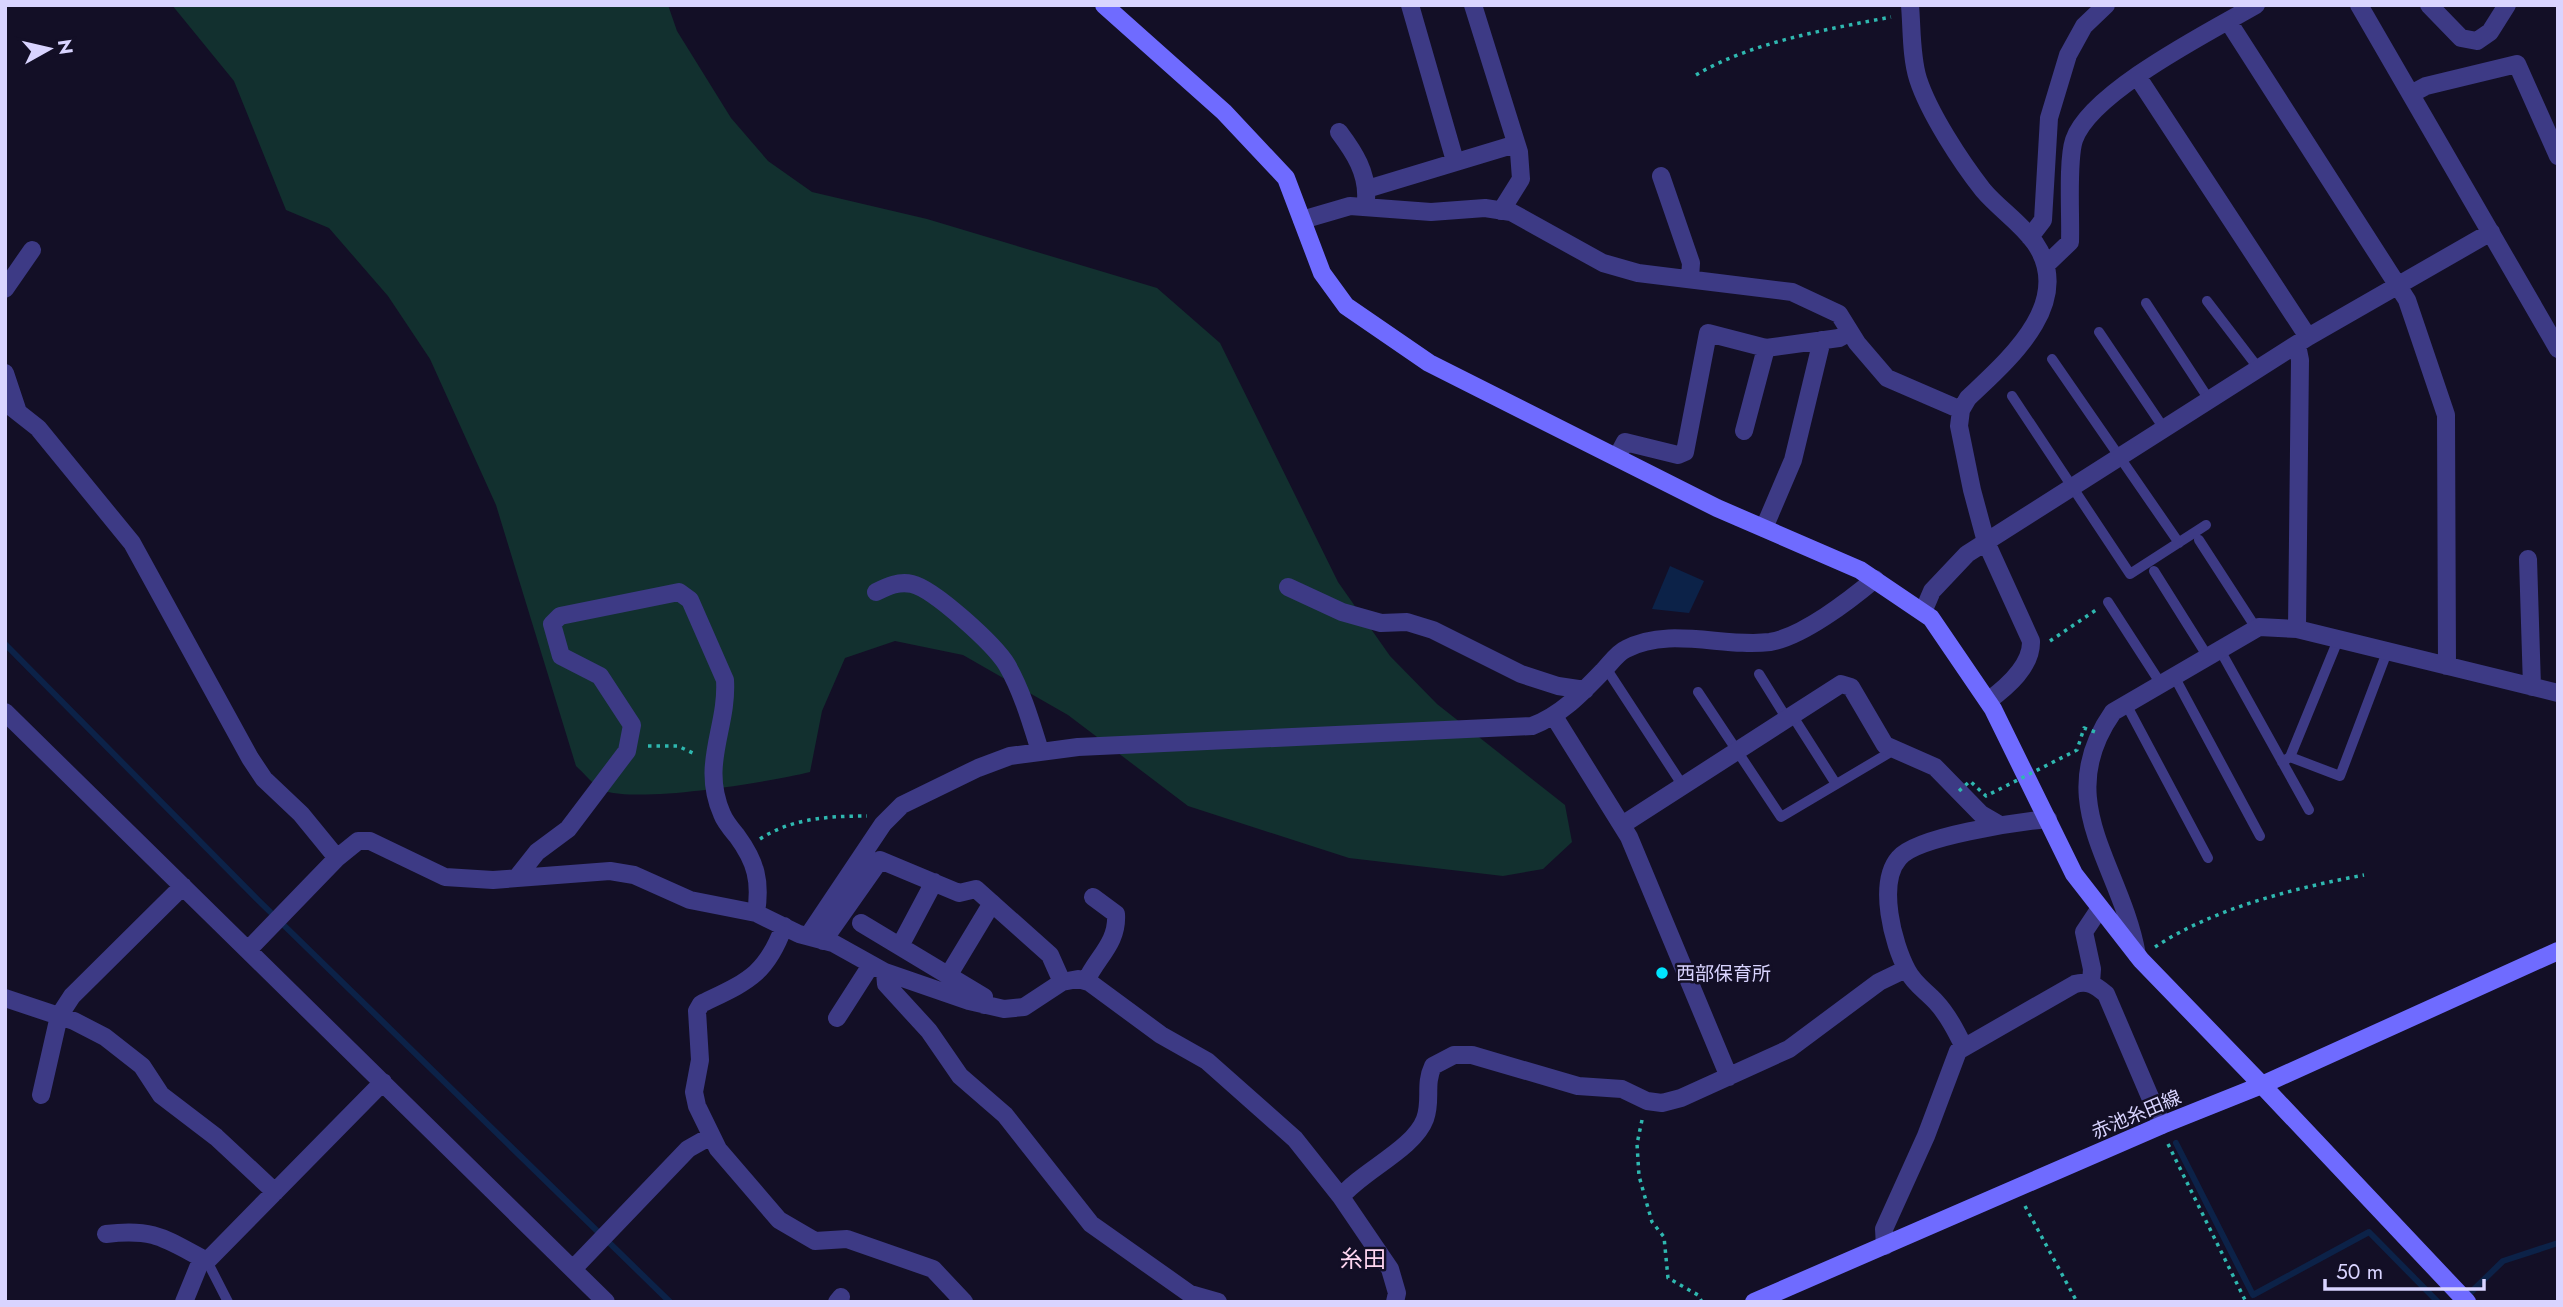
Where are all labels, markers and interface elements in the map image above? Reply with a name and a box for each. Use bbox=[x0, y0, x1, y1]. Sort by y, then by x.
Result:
north arrow bbox=[14, 14, 84, 84]
text: N bbox=[51, 37, 80, 56]
place label: 西部保育所 bbox=[1676, 960, 1771, 987]
marker: 西部保育所 bbox=[1654, 965, 1670, 981]
street label: 赤池糸田線 bbox=[2087, 1083, 2185, 1145]
district label: 糸田 bbox=[1340, 1242, 1386, 1276]
scale bar bbox=[2325, 1248, 2484, 1292]
text: 50 m bbox=[2336, 1257, 2383, 1287]

